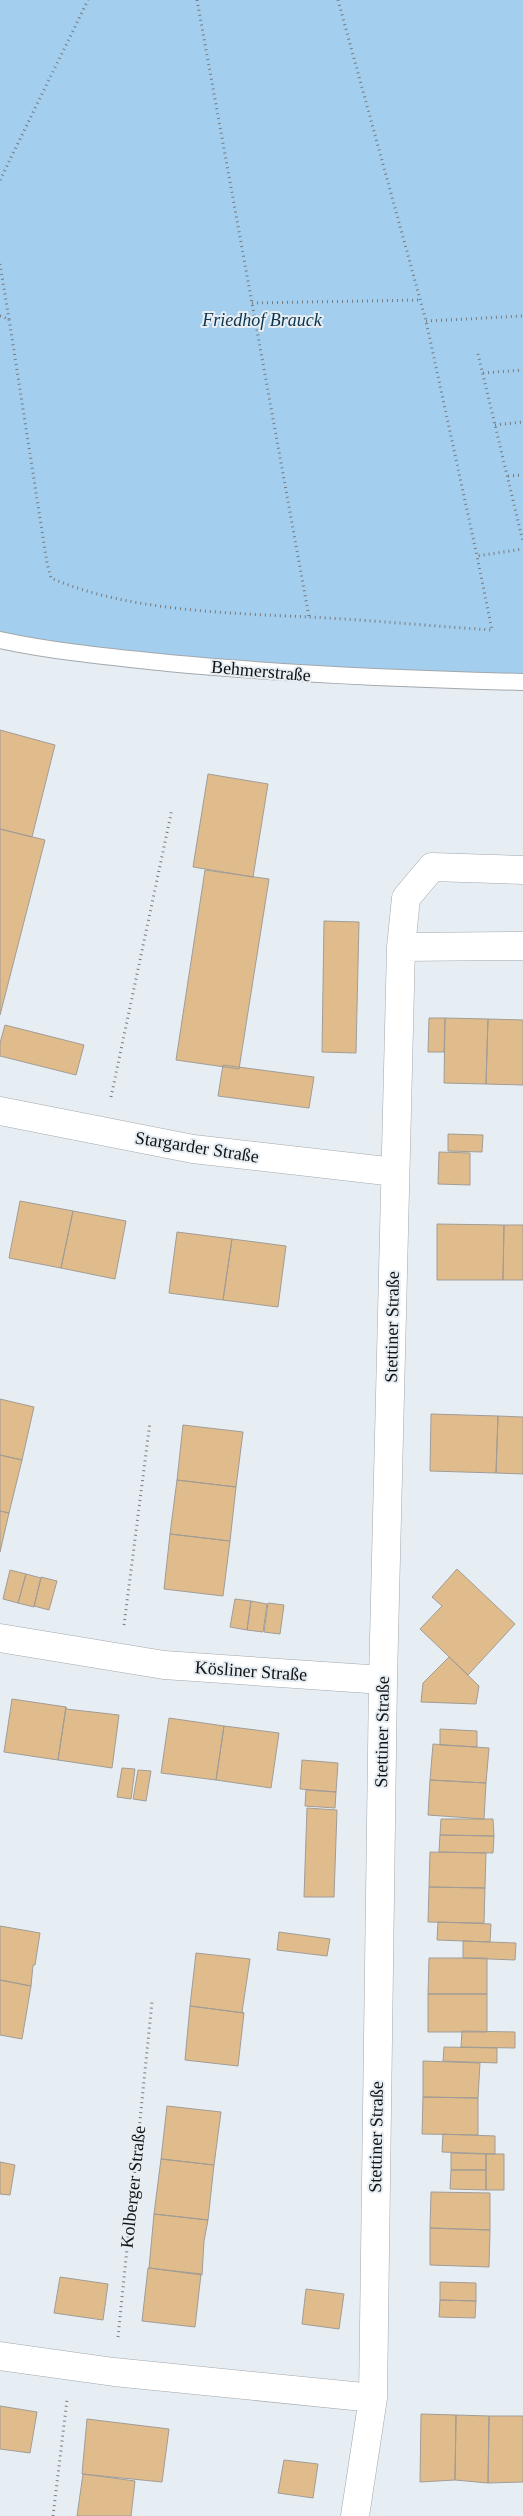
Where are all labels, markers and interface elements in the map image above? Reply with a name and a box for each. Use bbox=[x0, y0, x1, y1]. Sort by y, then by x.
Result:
park label: Friedhof Brauck bbox=[201, 310, 323, 330]
street label: Behmerstraße bbox=[210, 657, 312, 685]
street label: Stargarder Straße bbox=[134, 1127, 260, 1167]
street label: Stettiner Straße bbox=[381, 1271, 403, 1383]
street label: Kösliner Straße bbox=[194, 1657, 308, 1685]
street label: Stettiner Straße bbox=[371, 1676, 393, 1788]
street label: Stettiner Straße bbox=[365, 2081, 387, 2193]
street label: Kolberger Straße bbox=[117, 2125, 149, 2249]

